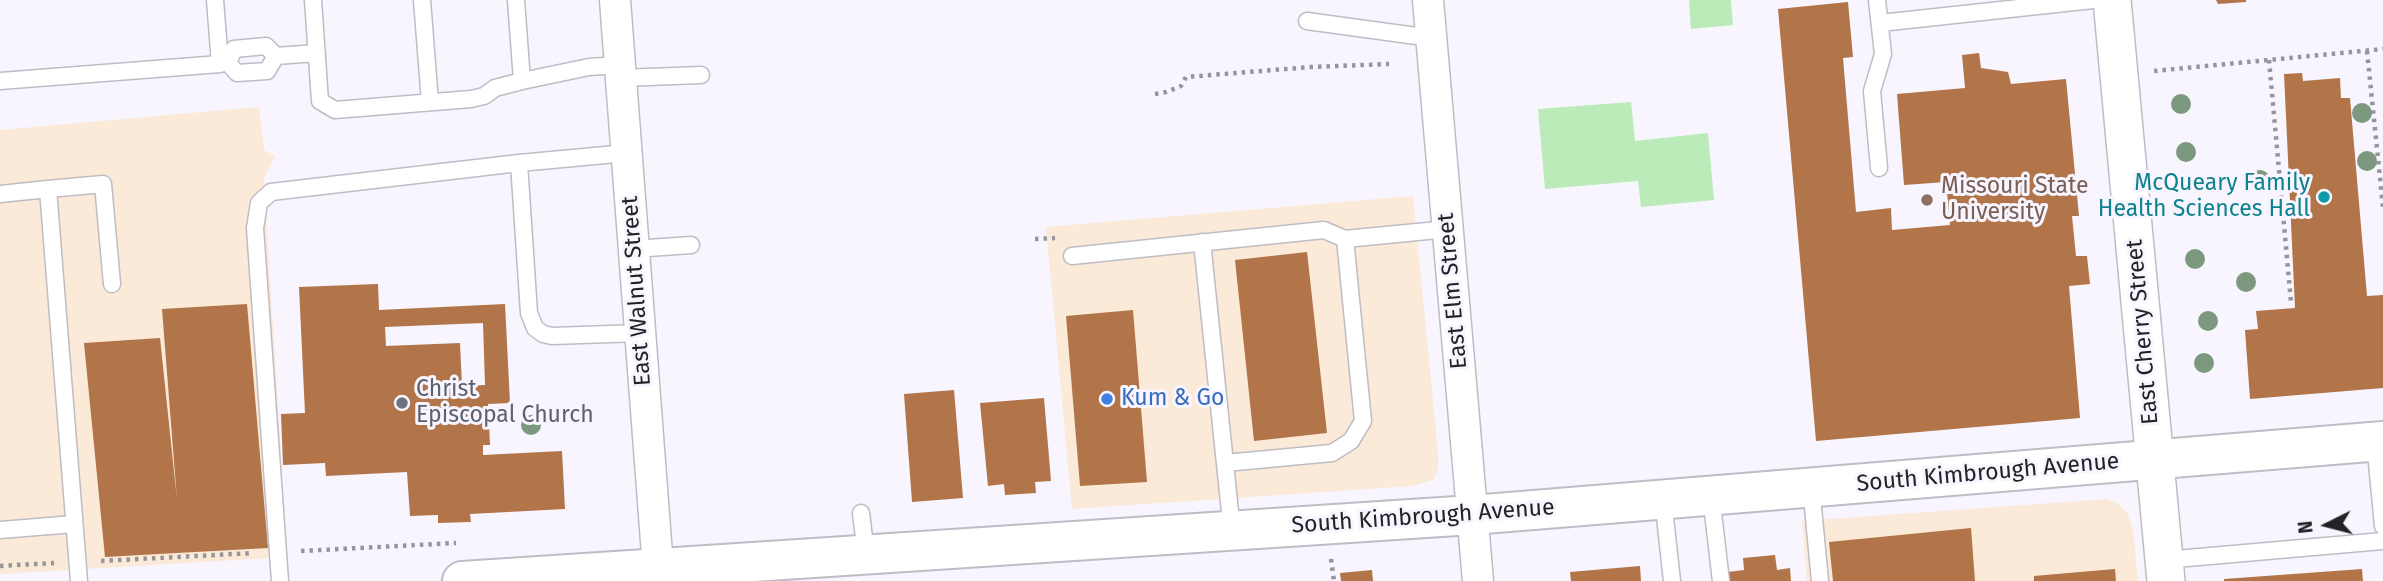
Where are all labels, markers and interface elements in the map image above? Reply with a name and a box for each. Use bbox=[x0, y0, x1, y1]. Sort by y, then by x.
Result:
place label: McQueary Family Health Sciences Hall bbox=[2098, 170, 2310, 224]
place label: Missouri State University bbox=[1941, 173, 2089, 227]
marker: McQueary Family Health Sciences Hall bbox=[2316, 189, 2332, 205]
marker: Missouri State University bbox=[1919, 192, 1935, 208]
street label: East Walnut Street bbox=[617, 195, 657, 387]
street label: East Elm Street bbox=[1432, 212, 1474, 370]
street label: East Cherry Street bbox=[2121, 238, 2165, 426]
place label: Christ Episcopal Church bbox=[416, 376, 594, 430]
place label: Kum & Go bbox=[1121, 385, 1224, 413]
marker: Kum & Go bbox=[1099, 391, 1115, 407]
marker: Christ Episcopal Church bbox=[394, 395, 410, 411]
street label: South Kimbrough Avenue bbox=[1856, 448, 2120, 498]
north arrow bbox=[2292, 490, 2362, 560]
street label: South Kimbrough Avenue bbox=[1291, 494, 1555, 540]
text: N bbox=[2294, 520, 2318, 535]

